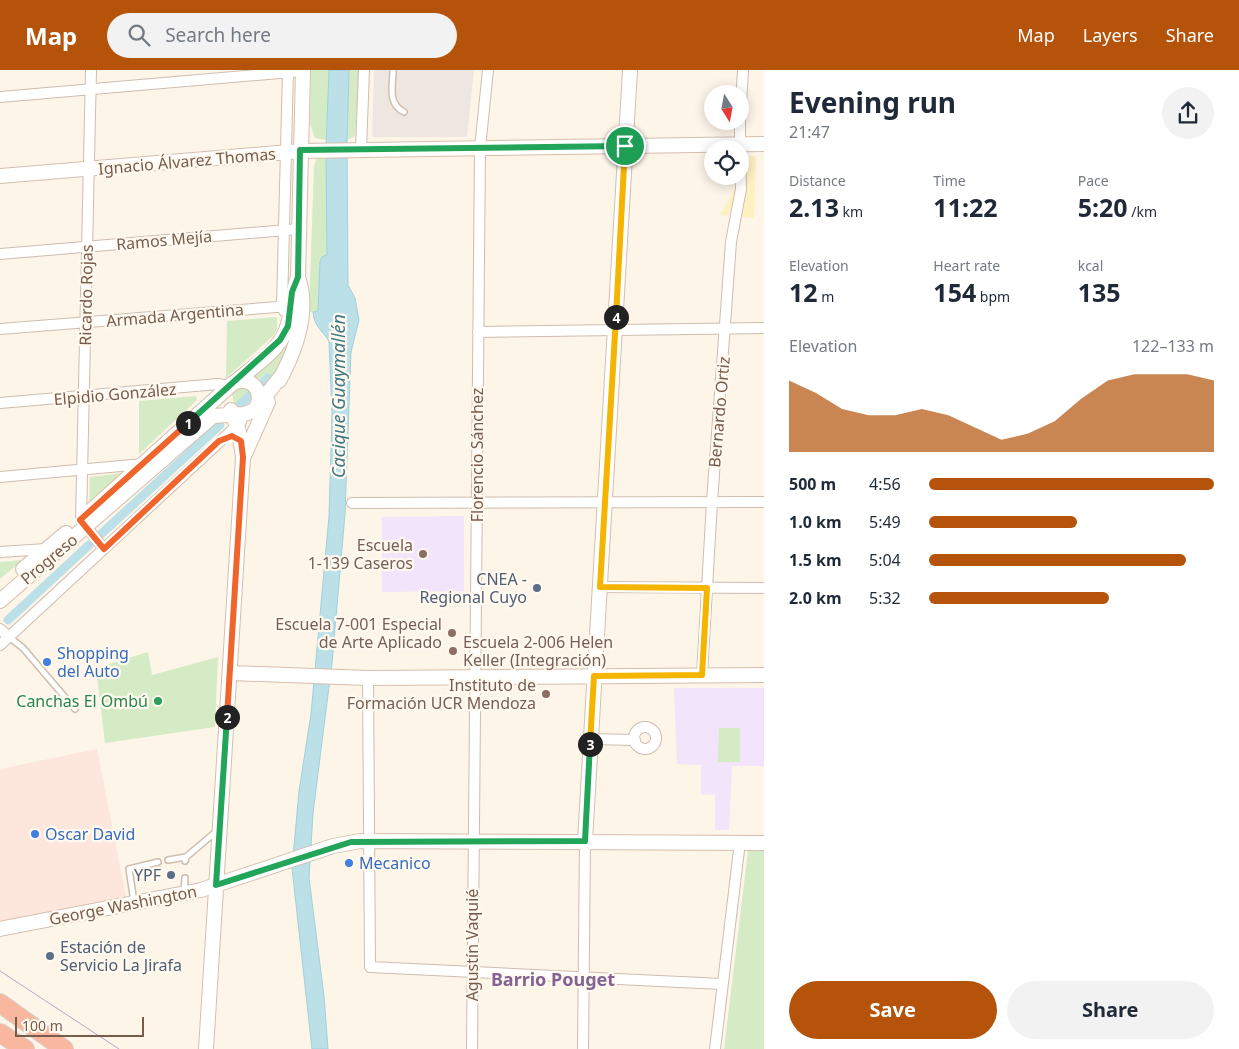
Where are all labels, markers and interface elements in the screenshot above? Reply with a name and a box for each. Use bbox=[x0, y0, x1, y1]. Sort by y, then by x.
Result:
search box bbox=[107, 13, 457, 58]
text: Map bbox=[25, 19, 77, 52]
icon: search bbox=[125, 21, 153, 49]
text: Search here bbox=[165, 22, 271, 48]
text: Map bbox=[1017, 23, 1055, 47]
text: Layers bbox=[1083, 23, 1138, 47]
text: Share bbox=[1166, 23, 1214, 47]
text: Evening run bbox=[789, 83, 956, 121]
north arrow bbox=[704, 85, 749, 130]
map controls bbox=[704, 85, 749, 185]
button: share bbox=[1162, 87, 1214, 139]
text: 21:47 bbox=[789, 121, 830, 143]
pin bbox=[604, 125, 646, 167]
icon: arrive bbox=[611, 132, 639, 160]
button: locate bbox=[704, 140, 749, 185]
street label: Ignacio Álvarez Thomas bbox=[97, 142, 277, 180]
text: Distance bbox=[789, 171, 846, 190]
text: Time bbox=[933, 171, 966, 190]
text: Pace bbox=[1078, 171, 1109, 190]
text: 2.13 bbox=[789, 190, 839, 224]
text: 11:22 bbox=[933, 190, 998, 224]
text: 5:20 bbox=[1078, 190, 1128, 224]
text: km bbox=[839, 202, 863, 221]
text: /km bbox=[1128, 202, 1157, 221]
street label: Ramos Mejía bbox=[115, 225, 213, 255]
street label: Ricardo Rojas bbox=[74, 244, 98, 346]
text: Elevation bbox=[789, 256, 849, 275]
text: Heart rate bbox=[933, 256, 1000, 275]
text: kcal bbox=[1078, 256, 1103, 275]
text: 12 bbox=[789, 275, 818, 309]
text: 154 bbox=[933, 275, 976, 309]
text: 135 bbox=[1078, 275, 1121, 309]
text: m bbox=[818, 287, 834, 306]
text: bpm bbox=[976, 287, 1010, 306]
street label: Armada Argentina bbox=[105, 298, 245, 332]
pin: 4 bbox=[604, 304, 628, 330]
text: 4 bbox=[612, 308, 621, 327]
water label: Cacique Guaymallén bbox=[326, 314, 350, 478]
text: Elevation bbox=[789, 335, 857, 357]
text: 122–133 m bbox=[1132, 335, 1214, 357]
street label: Bernardo Ortiz bbox=[703, 356, 735, 468]
street label: Elpidio González bbox=[53, 378, 177, 410]
street label: Florencio Sánchez bbox=[466, 388, 488, 522]
pin: 1 bbox=[176, 410, 200, 436]
text: 1 bbox=[184, 414, 193, 433]
text: 500 m bbox=[789, 473, 836, 495]
text: 4:56 bbox=[869, 473, 901, 495]
text: 1.0 km bbox=[789, 511, 841, 533]
text: 5:49 bbox=[869, 511, 901, 533]
street label: Progreso bbox=[16, 529, 82, 589]
place label: Escuela 1-139 Caseros bbox=[308, 534, 413, 574]
marker: Escuela 1-139 Caseros bbox=[417, 548, 429, 560]
text: 1.5 km bbox=[789, 549, 841, 571]
text: 5:04 bbox=[869, 549, 901, 571]
place label: CNEA - Regional Cuyo bbox=[419, 568, 527, 608]
marker: CNEA - Regional Cuyo bbox=[531, 582, 543, 594]
text: 2.0 km bbox=[789, 587, 841, 609]
text: 5:32 bbox=[869, 587, 901, 609]
place label: Escuela 7-001 Especial de Arte Aplicado bbox=[275, 613, 442, 653]
marker: Escuela 7-001 Especial de Arte Aplicado bbox=[446, 627, 458, 639]
place label: Escuela 2-006 Helen Keller (Integración) bbox=[463, 631, 613, 671]
place label: Shopping del Auto bbox=[57, 642, 129, 682]
marker: Escuela 2-006 Helen Keller (Integración) bbox=[447, 645, 459, 657]
marker: Shopping del Auto bbox=[41, 656, 53, 668]
place label: Instituto de Formación UCR Mendoza bbox=[347, 674, 536, 714]
marker: Instituto de Formación UCR Mendoza bbox=[540, 688, 552, 700]
place label: Canchas El Ombú bbox=[16, 690, 148, 712]
marker: Canchas El Ombú bbox=[152, 695, 164, 707]
pin: 2 bbox=[214, 704, 240, 730]
text: 2 bbox=[223, 708, 232, 727]
pin: 3 bbox=[578, 732, 602, 756]
text: 3 bbox=[586, 735, 595, 754]
place label: Oscar David bbox=[45, 823, 135, 845]
marker: Oscar David bbox=[29, 828, 41, 840]
place label: Mecanico bbox=[359, 852, 431, 874]
marker: Mecanico bbox=[343, 857, 355, 869]
place label: YPF bbox=[134, 864, 161, 886]
marker: YPF bbox=[165, 869, 177, 881]
street label: George Washington bbox=[47, 880, 199, 930]
street label: Agustín Vaquié bbox=[461, 889, 483, 1001]
place label: Estación de Servicio La Jirafa bbox=[60, 936, 182, 976]
marker: Estación de Servicio La Jirafa bbox=[44, 950, 56, 962]
district label: Barrio Pouget bbox=[491, 967, 615, 991]
button: Save bbox=[789, 981, 997, 1039]
button: Share bbox=[1007, 981, 1214, 1039]
scale bar bbox=[15, 1014, 144, 1037]
text: 100 m bbox=[22, 1016, 63, 1035]

